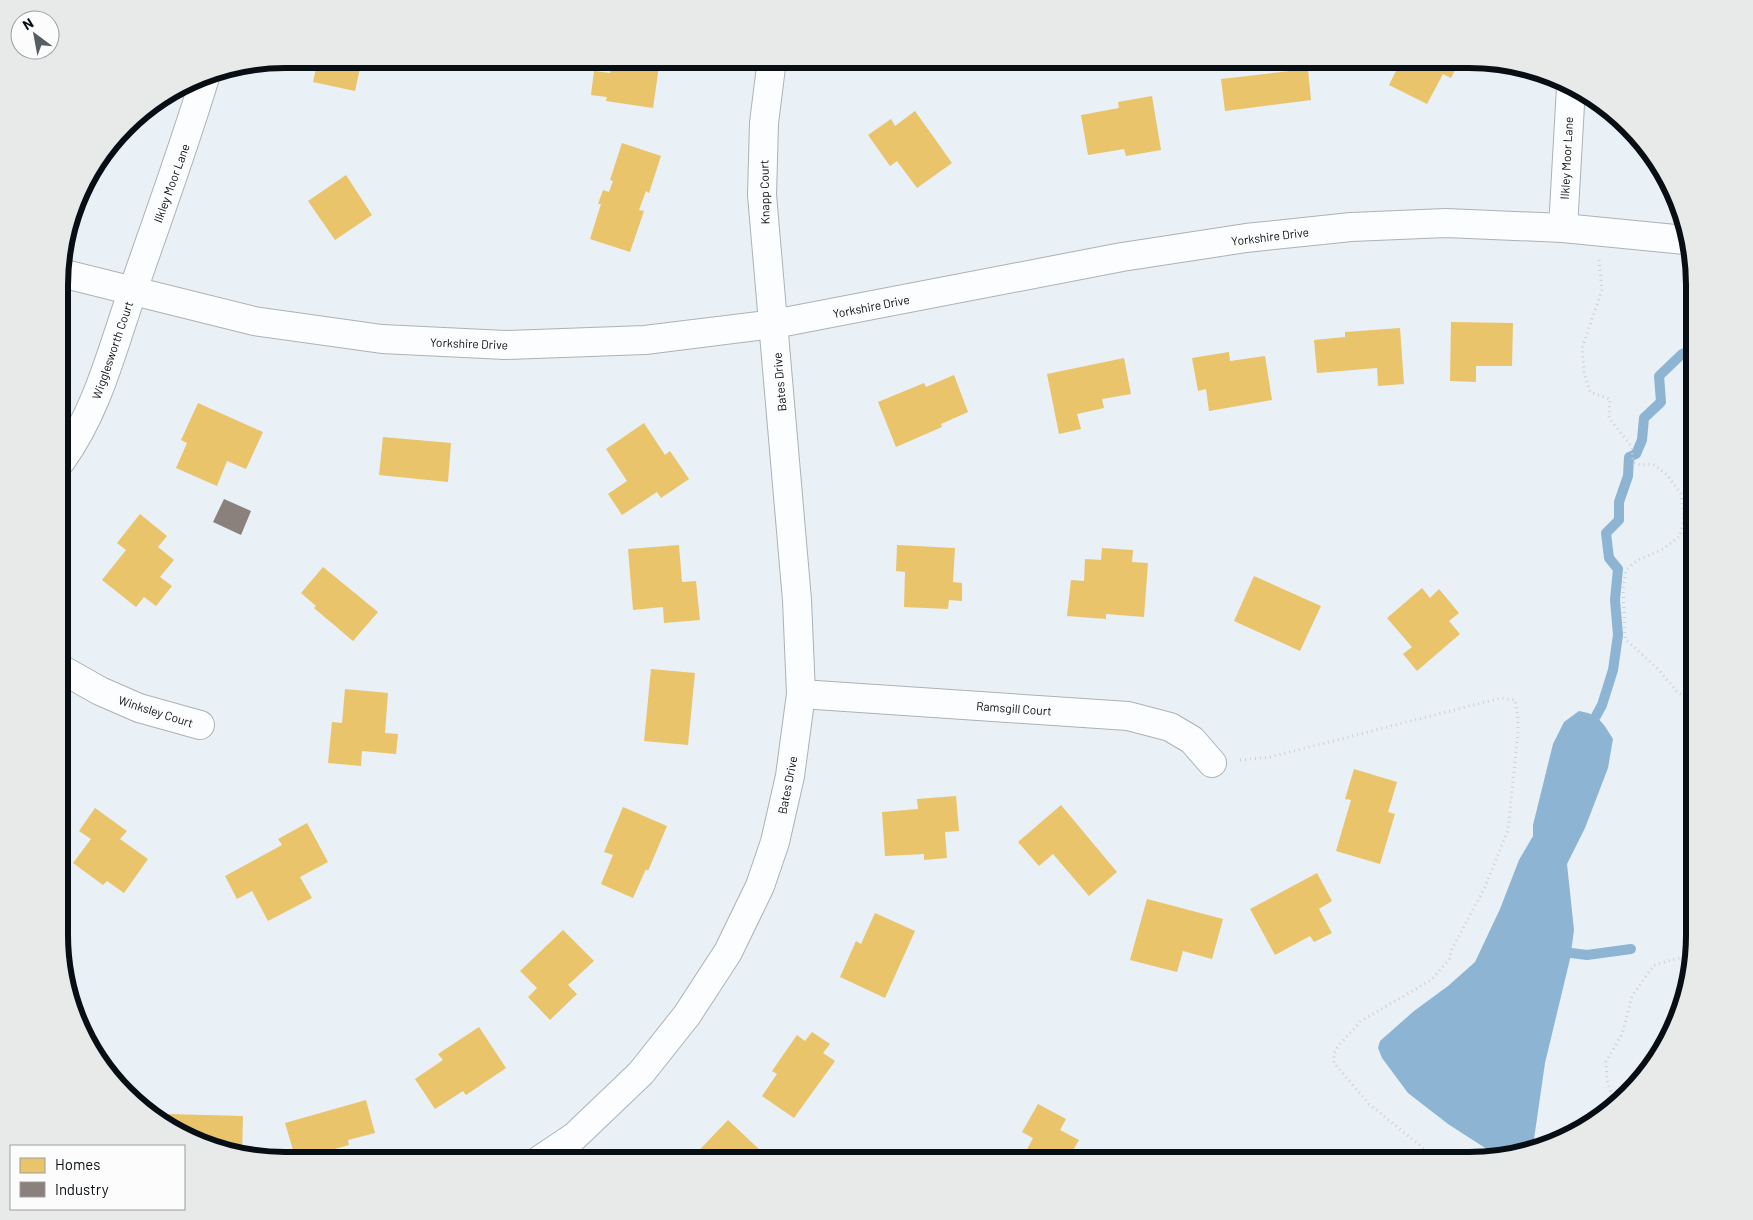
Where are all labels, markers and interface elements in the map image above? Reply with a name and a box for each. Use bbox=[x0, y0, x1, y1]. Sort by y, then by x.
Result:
north arrow bbox=[10, 10, 60, 60]
text: N bbox=[19, 14, 36, 33]
street label: Ilkley Moor Lane bbox=[1557, 116, 1575, 200]
street label: Ilkley Moor Lane bbox=[150, 142, 192, 224]
street label: Knapp Court bbox=[756, 160, 772, 224]
street label: Yorkshire Drive bbox=[1230, 224, 1310, 248]
street label: Yorkshire Drive bbox=[831, 292, 911, 320]
street label: Wigglesworth Court bbox=[89, 299, 135, 401]
street label: Yorkshire Drive bbox=[430, 335, 508, 351]
street label: Bates Drive bbox=[769, 352, 789, 412]
street label: Winksley Court bbox=[117, 692, 195, 730]
street label: Ramsgill Court bbox=[976, 698, 1052, 718]
street label: Bates Drive bbox=[775, 755, 799, 815]
legend bbox=[10, 1145, 185, 1210]
text: Homes bbox=[55, 1155, 100, 1173]
text: Industry bbox=[55, 1180, 109, 1198]

